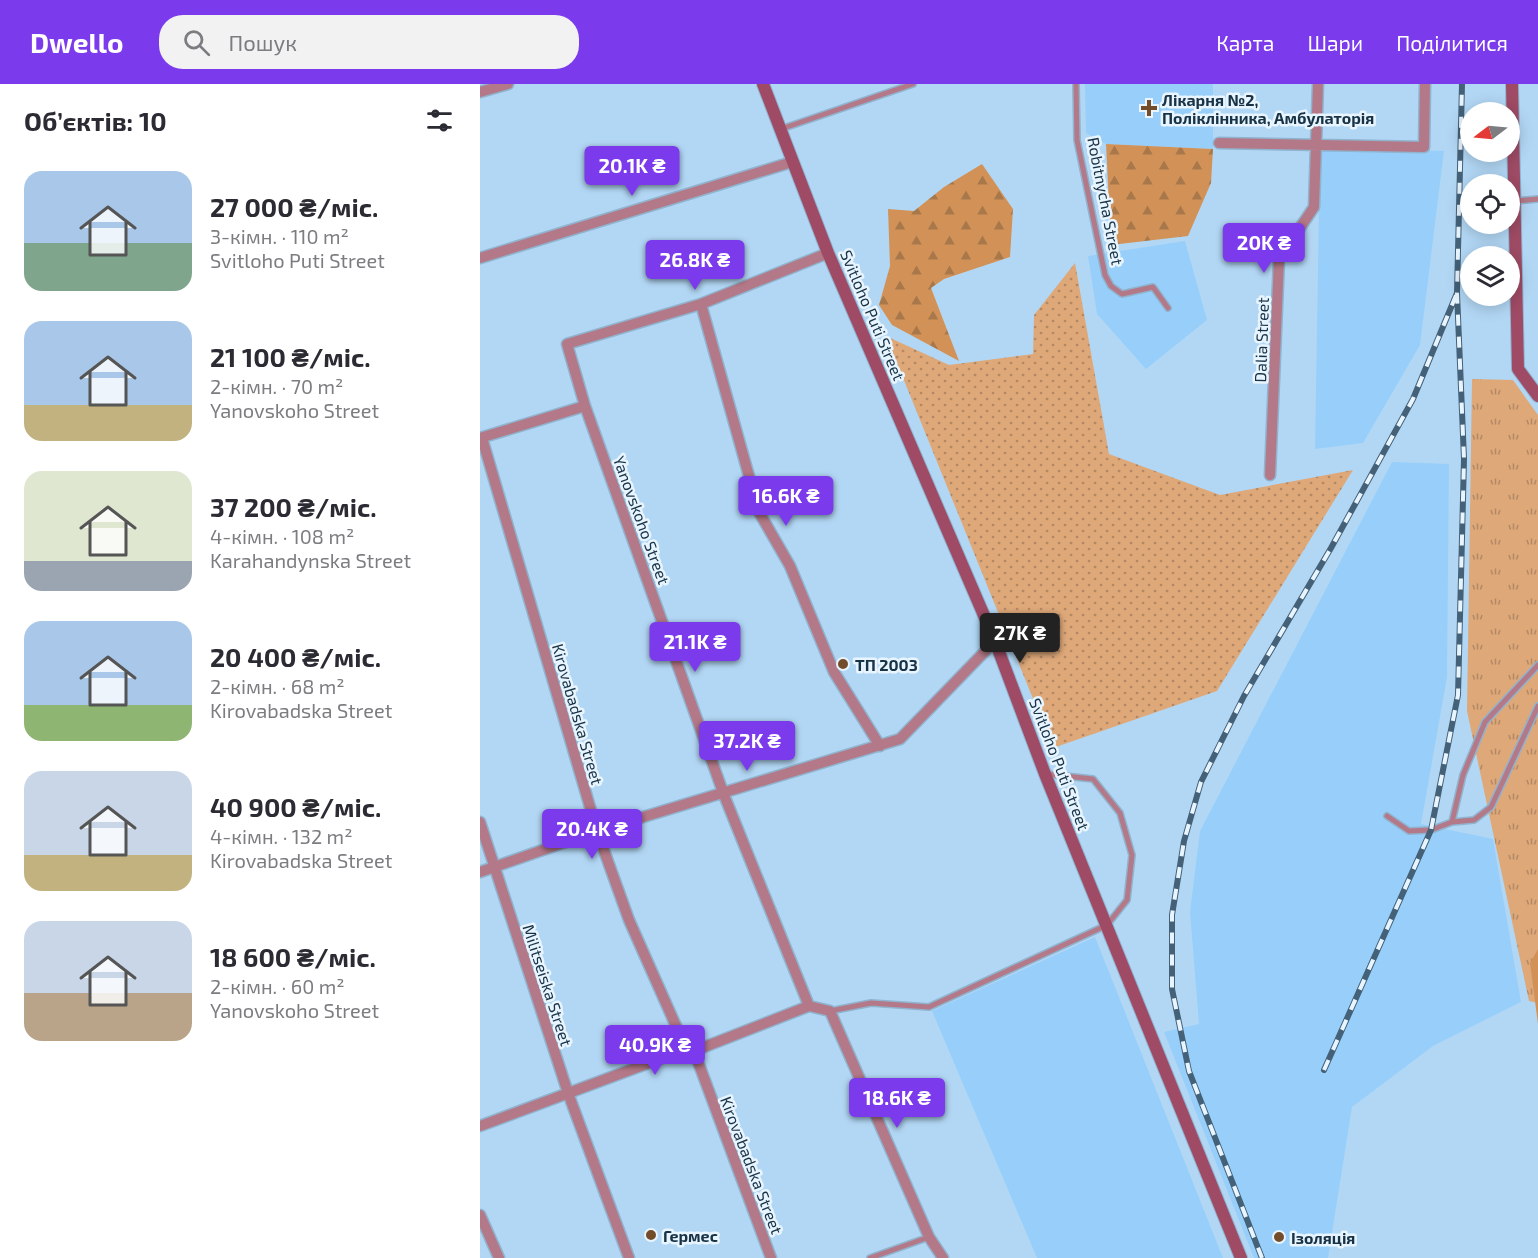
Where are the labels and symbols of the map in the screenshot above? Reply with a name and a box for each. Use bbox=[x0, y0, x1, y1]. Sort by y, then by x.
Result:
place label: Лікарня №2, Поліклінника, Амбулаторія bbox=[1162, 90, 1374, 127]
marker: Лікарня №2, Поліклінника, Амбулаторія bbox=[1140, 99, 1158, 117]
north arrow bbox=[1460, 102, 1520, 162]
street label: Robitnycha Street bbox=[1084, 136, 1128, 266]
pin: 20.1K ₴ bbox=[577, 146, 687, 197]
pin: 20K ₴ bbox=[1222, 223, 1306, 274]
pin: 26.8K ₴ bbox=[640, 240, 750, 291]
street label: Svitloho Puti Street bbox=[837, 247, 909, 383]
street label: Dalia Street bbox=[1250, 297, 1272, 383]
street label: Yanovskoho Street bbox=[610, 453, 674, 587]
pin: 16.6K ₴ bbox=[731, 476, 841, 527]
pin: 27K ₴ bbox=[978, 613, 1062, 664]
pin: 21.1K ₴ bbox=[640, 622, 750, 673]
street label: Kirovabadska Street bbox=[549, 641, 607, 787]
place label: ТП 2003 bbox=[855, 655, 918, 674]
marker: ТП 2003 bbox=[836, 657, 850, 671]
street label: Svitloho Puti Street bbox=[1026, 695, 1094, 833]
pin: 37.2K ₴ bbox=[692, 721, 802, 772]
pin: 20.4K ₴ bbox=[537, 809, 647, 860]
street label: Militseiska Street bbox=[519, 922, 577, 1048]
pin: 40.9K ₴ bbox=[600, 1025, 710, 1076]
pin: 18.6K ₴ bbox=[842, 1078, 952, 1129]
street label: Kirovabadska Street bbox=[717, 1093, 787, 1237]
place label: Гермес bbox=[663, 1226, 718, 1245]
marker: Гермес bbox=[644, 1228, 658, 1242]
place label: Ізоляція bbox=[1291, 1228, 1355, 1247]
marker: Ізоляція bbox=[1272, 1230, 1286, 1244]

